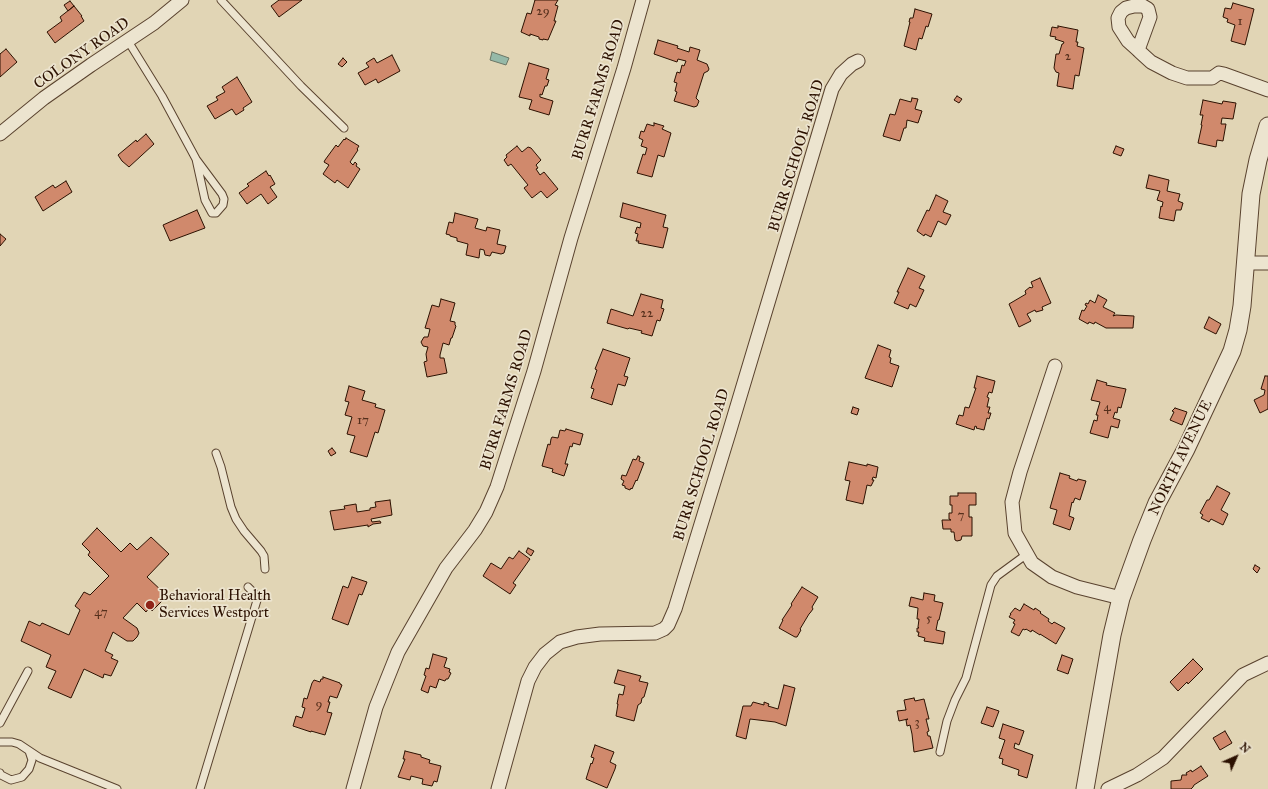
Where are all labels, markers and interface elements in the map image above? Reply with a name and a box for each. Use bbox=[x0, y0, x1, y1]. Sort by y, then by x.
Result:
house number: 29 bbox=[536, 4, 550, 20]
street label: COLONY ROAD bbox=[31, 14, 133, 94]
house number: 1 bbox=[1237, 14, 1243, 30]
street label: BURR FARMS ROAD bbox=[569, 17, 629, 163]
house number: 2 bbox=[1065, 49, 1071, 65]
street label: BURR SCHOOL ROAD bbox=[765, 78, 829, 234]
house number: 22 bbox=[641, 306, 653, 322]
street label: BURR FARMS ROAD bbox=[477, 327, 537, 473]
street label: BURR SCHOOL ROAD bbox=[670, 387, 734, 543]
street label: NORTH AVENUE bbox=[1145, 397, 1217, 519]
house number: 4 bbox=[1103, 400, 1111, 416]
house number: 17 bbox=[357, 413, 369, 429]
house number: 7 bbox=[958, 508, 964, 524]
place label: Behavioral Health Services Westport bbox=[159, 587, 271, 622]
marker: Behavioral Health Services Westport bbox=[144, 599, 156, 611]
house number: 47 bbox=[94, 605, 108, 621]
house number: 5 bbox=[926, 611, 932, 627]
house number: 9 bbox=[316, 697, 322, 713]
house number: 3 bbox=[914, 715, 920, 731]
north arrow bbox=[1216, 737, 1256, 777]
text: N bbox=[1237, 740, 1253, 756]

